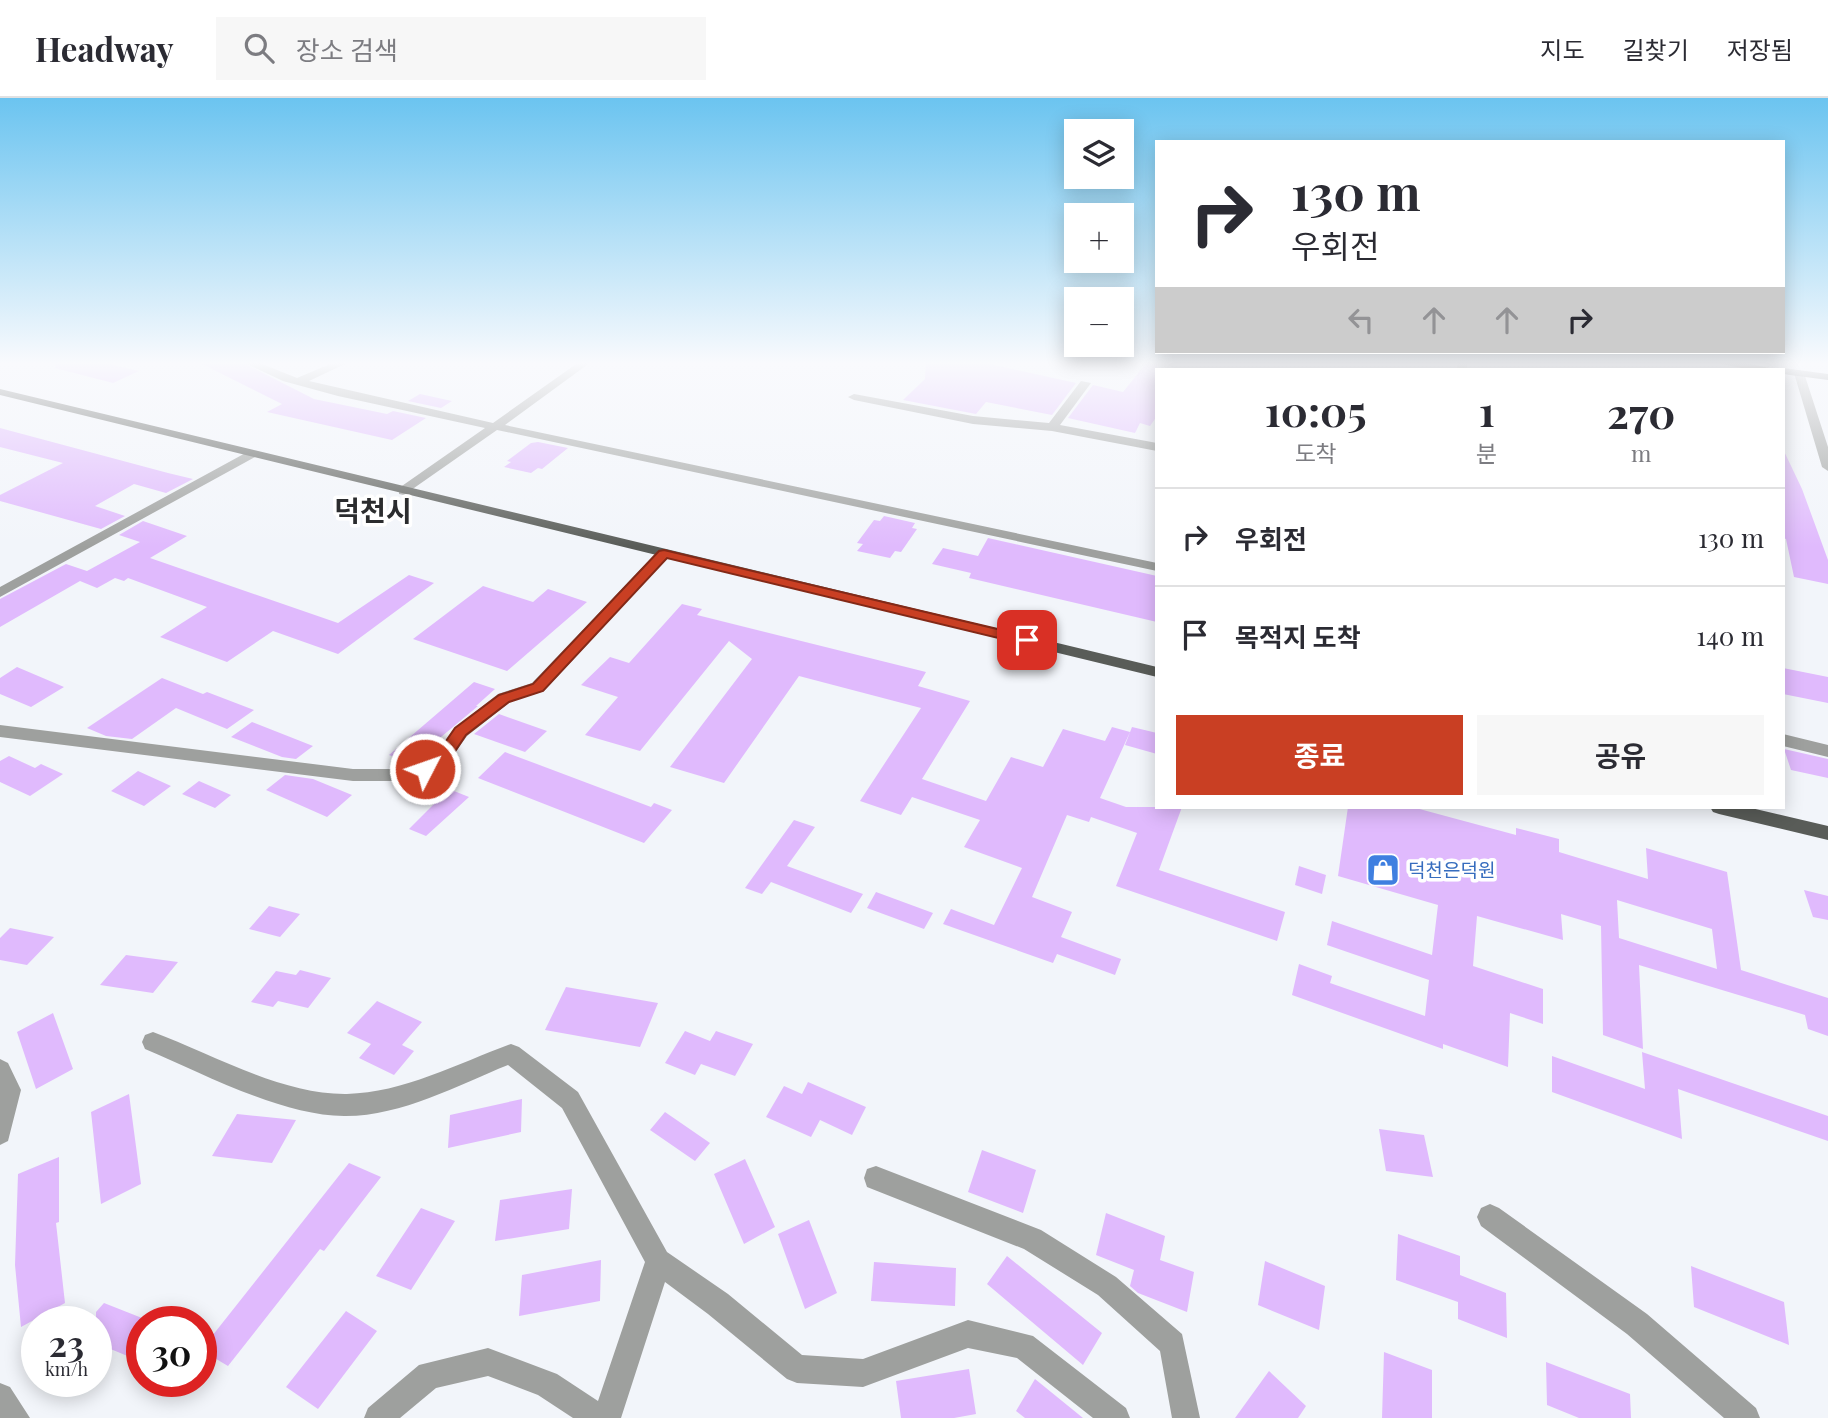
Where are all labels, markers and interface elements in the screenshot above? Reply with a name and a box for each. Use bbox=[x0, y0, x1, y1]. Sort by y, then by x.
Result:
search box bbox=[216, 17, 706, 80]
text: Headway bbox=[35, 26, 174, 70]
icon: search bbox=[240, 29, 278, 67]
text: 장소 검색 bbox=[296, 32, 398, 67]
text: 지도 bbox=[1540, 33, 1585, 65]
text: 길찾기 bbox=[1623, 33, 1689, 65]
text: 저장됨 bbox=[1727, 33, 1793, 65]
map controls bbox=[1064, 119, 1134, 357]
button: layers bbox=[1064, 119, 1134, 189]
text: 130 m bbox=[1291, 158, 1421, 223]
icon: right bbox=[1176, 168, 1267, 259]
button: + bbox=[1064, 203, 1134, 273]
text: 우회전 bbox=[1291, 223, 1379, 266]
button: − bbox=[1064, 287, 1134, 357]
icon: left bbox=[1342, 301, 1380, 339]
icon: ahead bbox=[1415, 301, 1453, 339]
icon: ahead bbox=[1488, 301, 1526, 339]
icon: right bbox=[1561, 301, 1599, 339]
text: 10:05 bbox=[1265, 382, 1366, 438]
text: 1 bbox=[1479, 382, 1495, 438]
text: 270 bbox=[1607, 384, 1675, 440]
text: 도착 bbox=[1294, 437, 1337, 468]
text: 분 bbox=[1476, 437, 1497, 468]
text: m bbox=[1631, 437, 1651, 468]
district label: 덕천시 bbox=[334, 491, 412, 528]
icon: right bbox=[1176, 518, 1214, 556]
text: 130 m bbox=[1698, 520, 1764, 555]
text: 우회전 bbox=[1235, 521, 1307, 556]
pin bbox=[997, 610, 1057, 670]
icon: arrive bbox=[1176, 616, 1214, 654]
text: 140 m bbox=[1696, 618, 1764, 653]
text: 목적지 도착 bbox=[1235, 619, 1361, 654]
icon: arrive bbox=[1008, 621, 1046, 659]
button: 종료 bbox=[1176, 715, 1463, 795]
button: 공유 bbox=[1477, 715, 1764, 795]
position arrow bbox=[388, 732, 462, 806]
shop icon: 덕천은덕원 bbox=[1364, 851, 1402, 889]
place label: 덕천은덕원 bbox=[1408, 856, 1495, 882]
speed limit sign: 30 bbox=[126, 1306, 217, 1397]
text: 23 bbox=[49, 1319, 84, 1366]
text: km/h bbox=[45, 1357, 88, 1381]

